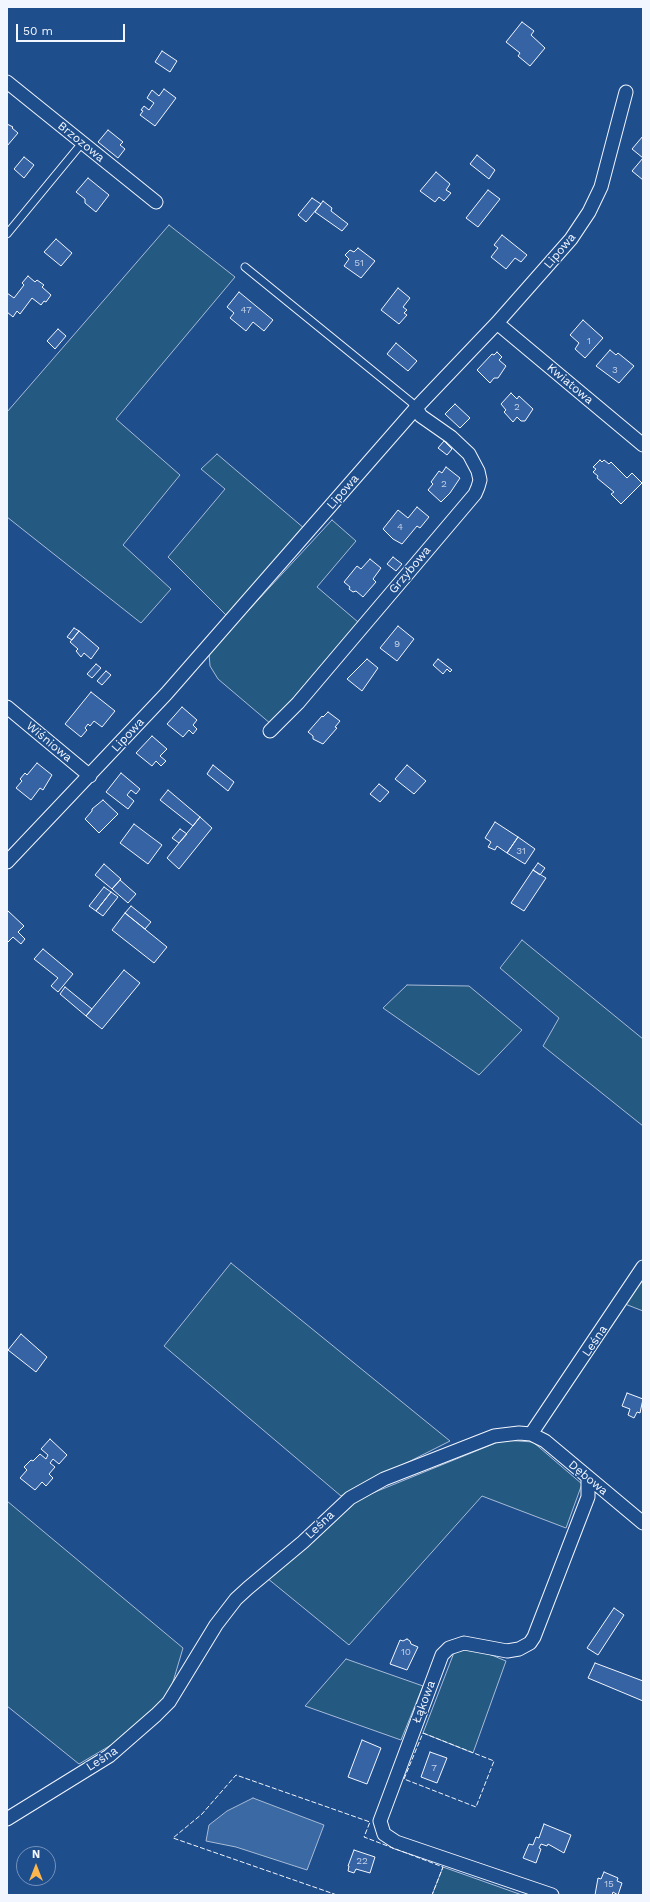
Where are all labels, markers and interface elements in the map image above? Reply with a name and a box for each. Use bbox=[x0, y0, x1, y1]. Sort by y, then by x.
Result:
scale bar bbox=[18, 16, 127, 42]
text: 50 m bbox=[23, 24, 53, 38]
street label: Brzozowa bbox=[55, 119, 107, 165]
street label: Lipowa bbox=[541, 230, 579, 272]
house number: 51 bbox=[354, 257, 364, 269]
house number: 47 bbox=[240, 304, 252, 316]
house number: 1 bbox=[587, 335, 591, 347]
street label: Kwiatowa bbox=[544, 361, 596, 407]
house number: 3 bbox=[612, 364, 618, 376]
house number: 2 bbox=[514, 401, 520, 413]
street label: Lipowa bbox=[324, 472, 362, 512]
house number: 2 bbox=[441, 478, 447, 490]
house number: 4 bbox=[397, 521, 403, 533]
street label: Grzybowa bbox=[386, 543, 434, 597]
house number: 9 bbox=[394, 638, 400, 650]
street label: Lipowa bbox=[109, 715, 147, 755]
street label: Wiśniowa bbox=[23, 719, 75, 765]
house number: 31 bbox=[516, 845, 526, 857]
street label: Leśna bbox=[579, 1323, 611, 1359]
street label: Dębowa bbox=[565, 1457, 611, 1499]
street label: Leśna bbox=[303, 1508, 337, 1542]
house number: 10 bbox=[401, 1646, 411, 1658]
street label: Łąkowa bbox=[409, 1679, 439, 1725]
street label: Leśna bbox=[84, 1744, 120, 1774]
house number: 7 bbox=[431, 1762, 437, 1774]
north arrow bbox=[16, 1846, 56, 1886]
text: N bbox=[32, 1848, 40, 1861]
house number: 22 bbox=[356, 1855, 368, 1867]
house number: 15 bbox=[604, 1878, 614, 1890]

